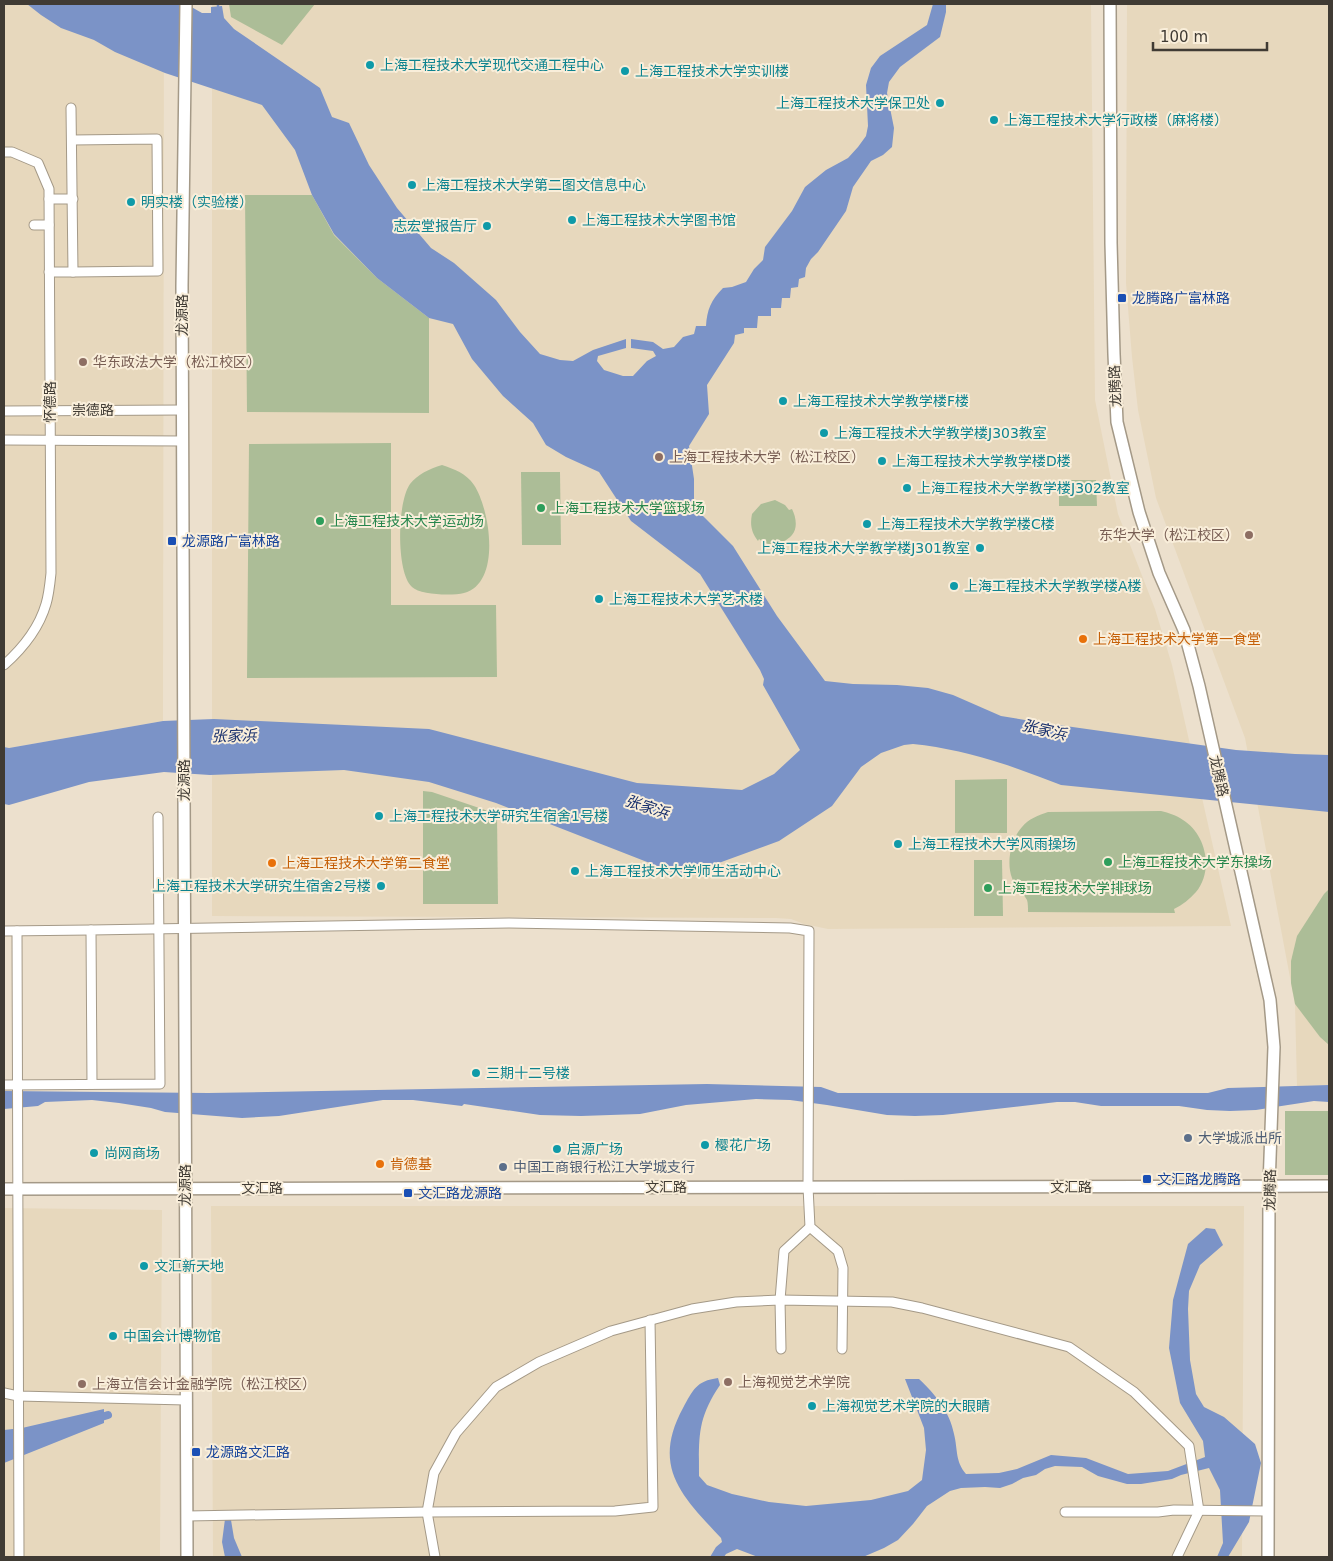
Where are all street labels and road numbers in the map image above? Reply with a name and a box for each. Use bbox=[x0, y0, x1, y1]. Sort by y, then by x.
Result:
street label: 龙源路 bbox=[174, 294, 190, 336]
street label: 龙腾路 bbox=[1106, 365, 1124, 407]
street label: 怀德路 bbox=[42, 381, 58, 423]
street label: 崇德路 bbox=[72, 402, 114, 418]
street label: 龙腾路 bbox=[1206, 754, 1232, 798]
street label: 龙源路 bbox=[176, 759, 192, 801]
street label: 龙源路 bbox=[177, 1164, 193, 1206]
street label: 龙腾路 bbox=[1262, 1169, 1278, 1211]
street label: 文汇路 bbox=[645, 1179, 687, 1195]
street label: 文汇路 bbox=[1050, 1179, 1092, 1195]
street label: 文汇路 bbox=[241, 1180, 283, 1196]

